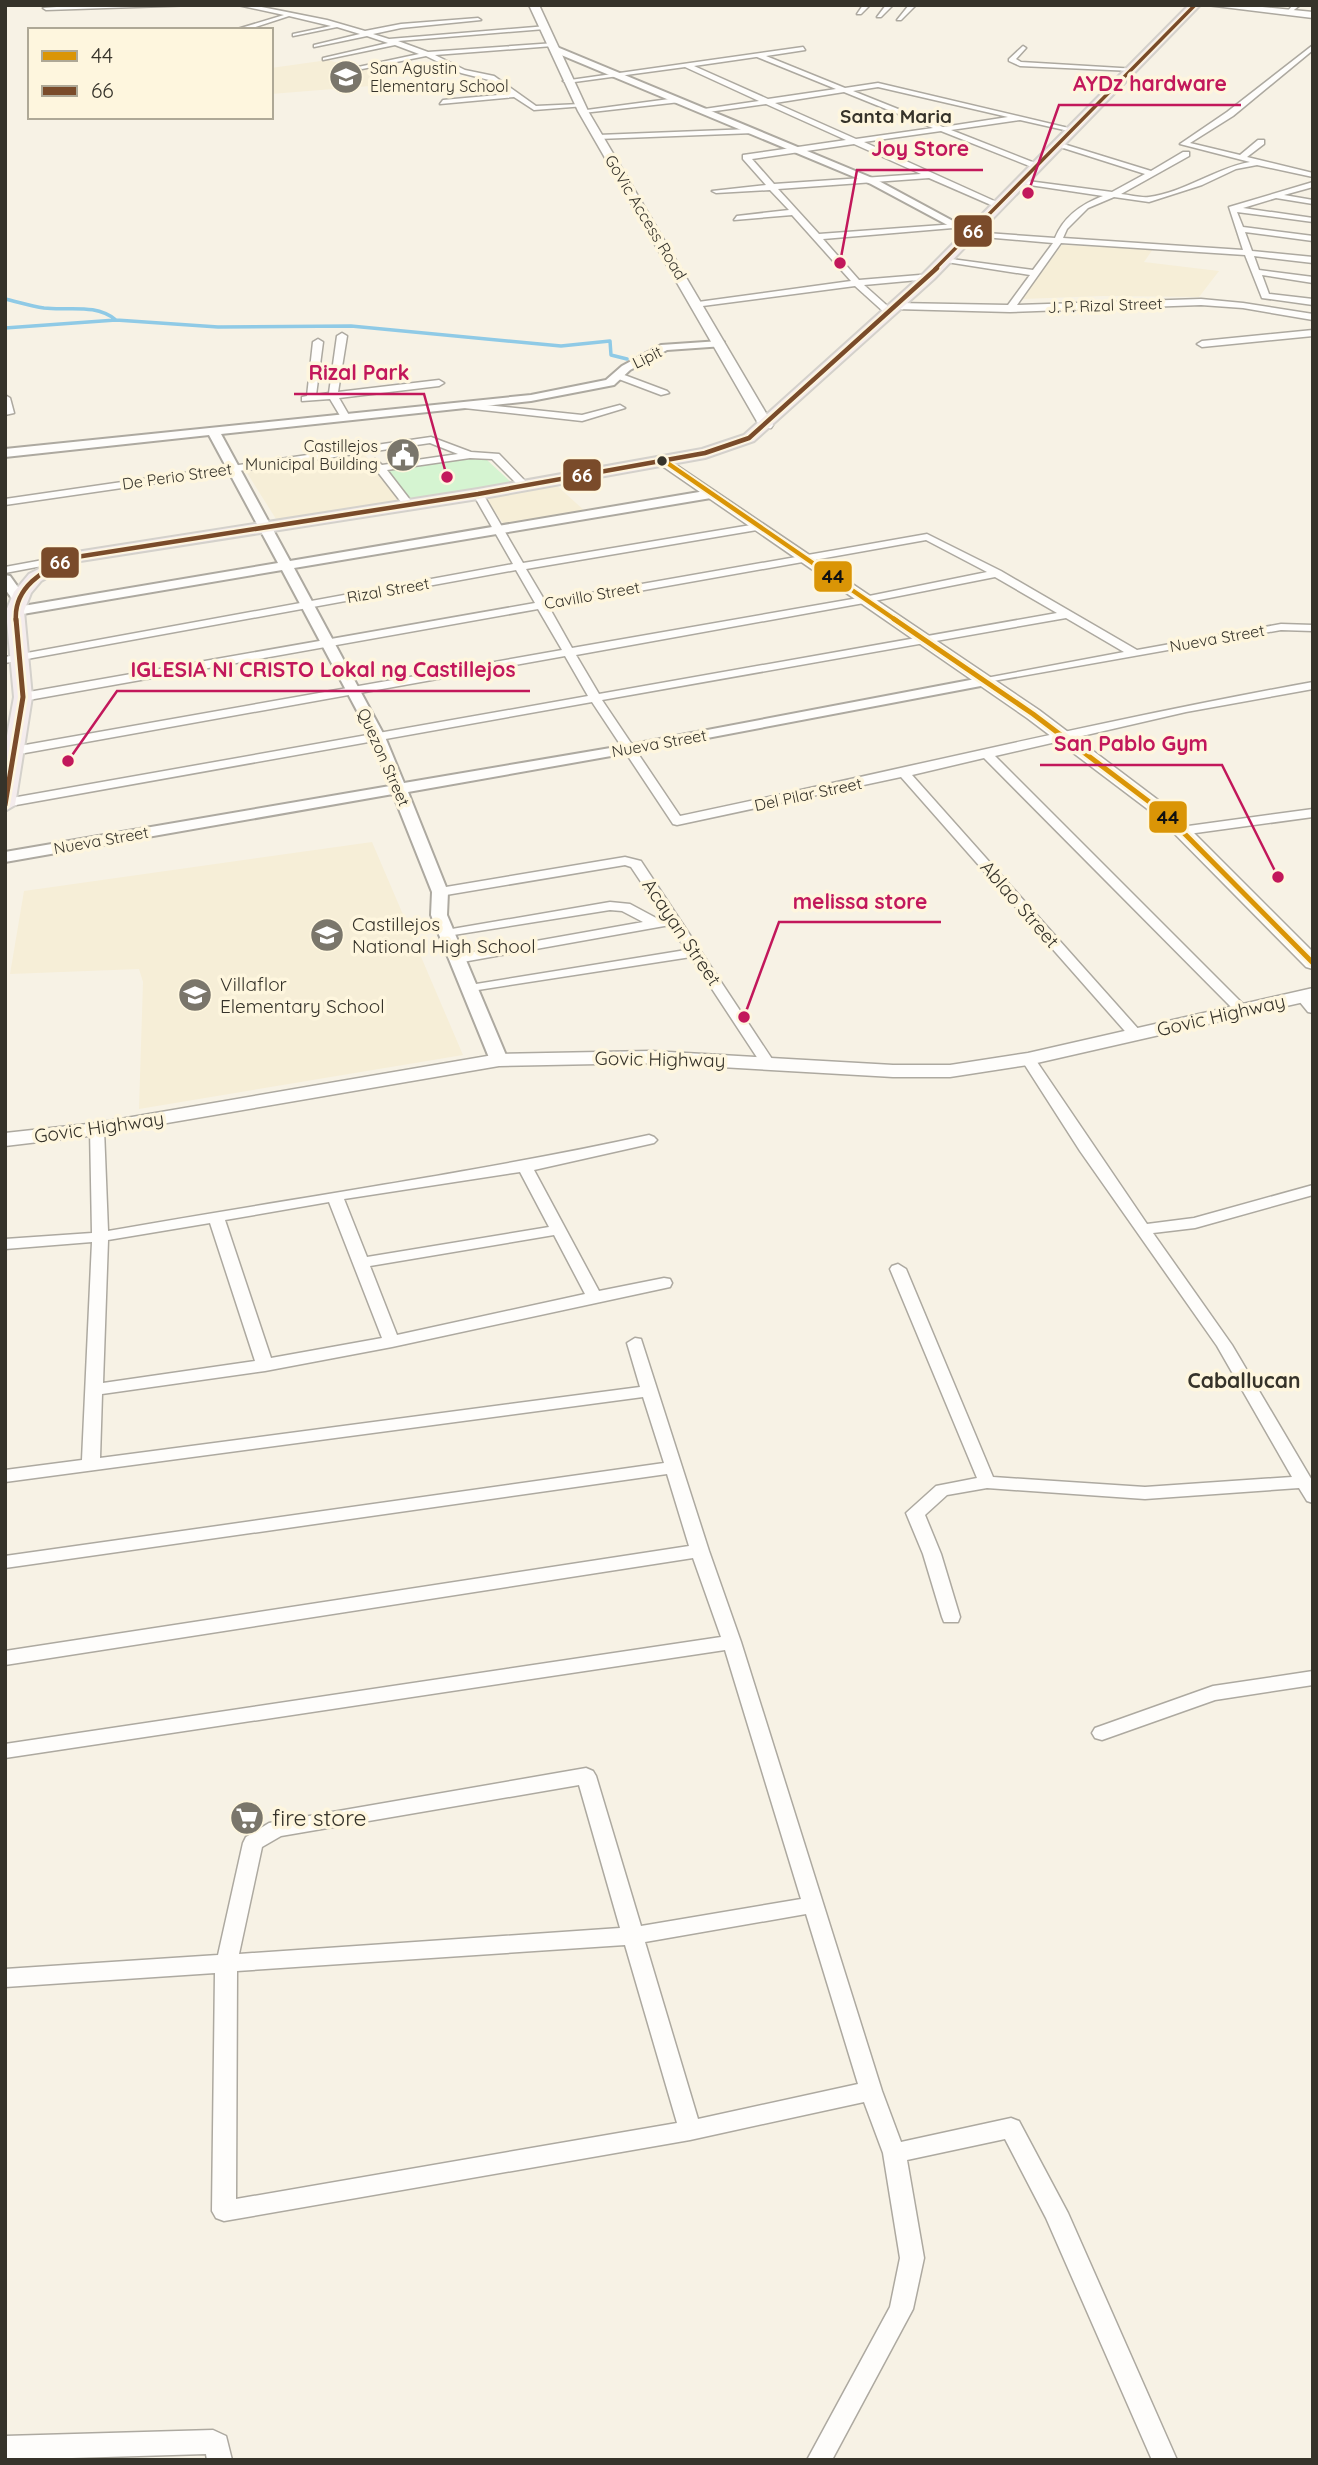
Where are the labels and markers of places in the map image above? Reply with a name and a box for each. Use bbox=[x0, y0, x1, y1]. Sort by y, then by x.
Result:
school or university icon: San Agustin Elementary School bbox=[327, 58, 365, 96]
place label: San Agustin Elementary School bbox=[370, 58, 509, 96]
callout: AYDz hardware bbox=[1059, 63, 1241, 105]
callout: Joy Store bbox=[857, 128, 983, 170]
callout: Rizal Park bbox=[294, 352, 424, 394]
place label: Castillejos Municipal Building bbox=[245, 436, 378, 474]
public building icon: Castillejos Municipal Building bbox=[384, 436, 422, 474]
unlabelled marker bbox=[655, 454, 669, 468]
callout: IGLESIA NI CRISTO Lokal ng Castillejos bbox=[117, 649, 530, 691]
callout: San Pablo Gym bbox=[1040, 723, 1222, 765]
callout: melissa store bbox=[779, 880, 941, 922]
place label: Castillejos National High School bbox=[352, 912, 536, 958]
school or university icon: Castillejos National High School bbox=[308, 916, 346, 954]
place label: Villaflor Elementary School bbox=[220, 972, 385, 1018]
school or university icon: Villaflor Elementary School bbox=[176, 976, 214, 1014]
supermarket icon: fire store bbox=[228, 1799, 266, 1837]
place label: fire store bbox=[272, 1803, 367, 1832]

